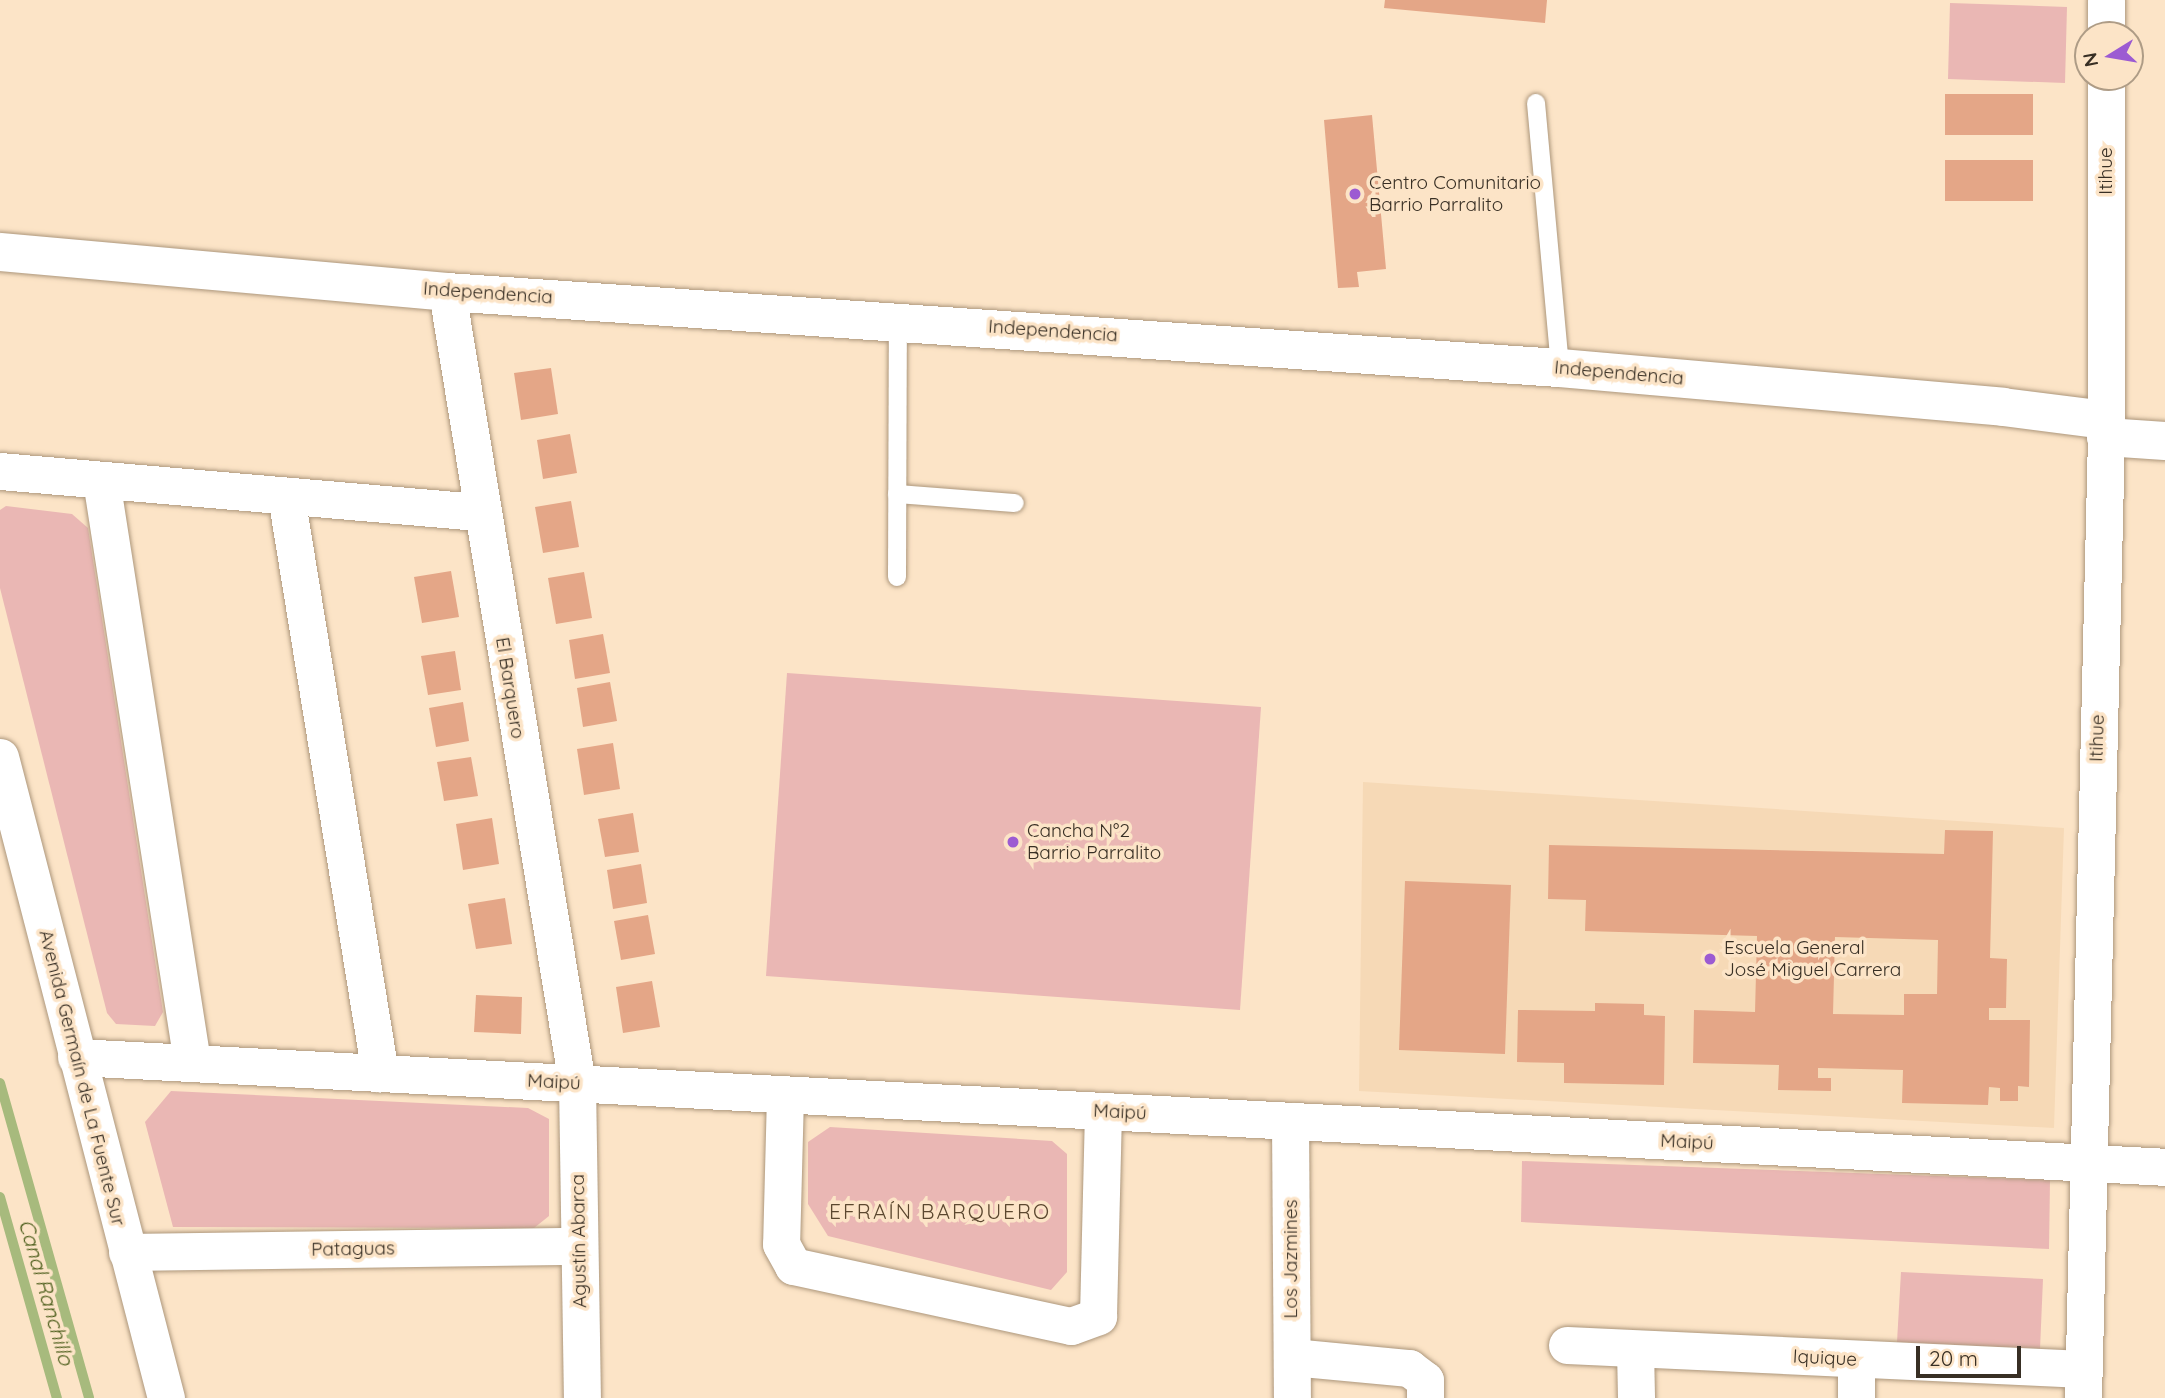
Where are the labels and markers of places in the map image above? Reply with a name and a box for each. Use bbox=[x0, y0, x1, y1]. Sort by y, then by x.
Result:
place label: Centro Comunitario Barrio Parralito bbox=[1369, 172, 1541, 216]
marker: Centro Comunitario Barrio Parralito bbox=[1347, 186, 1363, 202]
place label: Cancha N°2 Barrio Parralito bbox=[1027, 820, 1161, 864]
marker: Cancha N°2 Barrio Parralito bbox=[1005, 834, 1021, 850]
place label: Escuela General José Miguel Carrera bbox=[1724, 937, 1901, 981]
marker: Escuela General José Miguel Carrera bbox=[1702, 951, 1718, 967]

